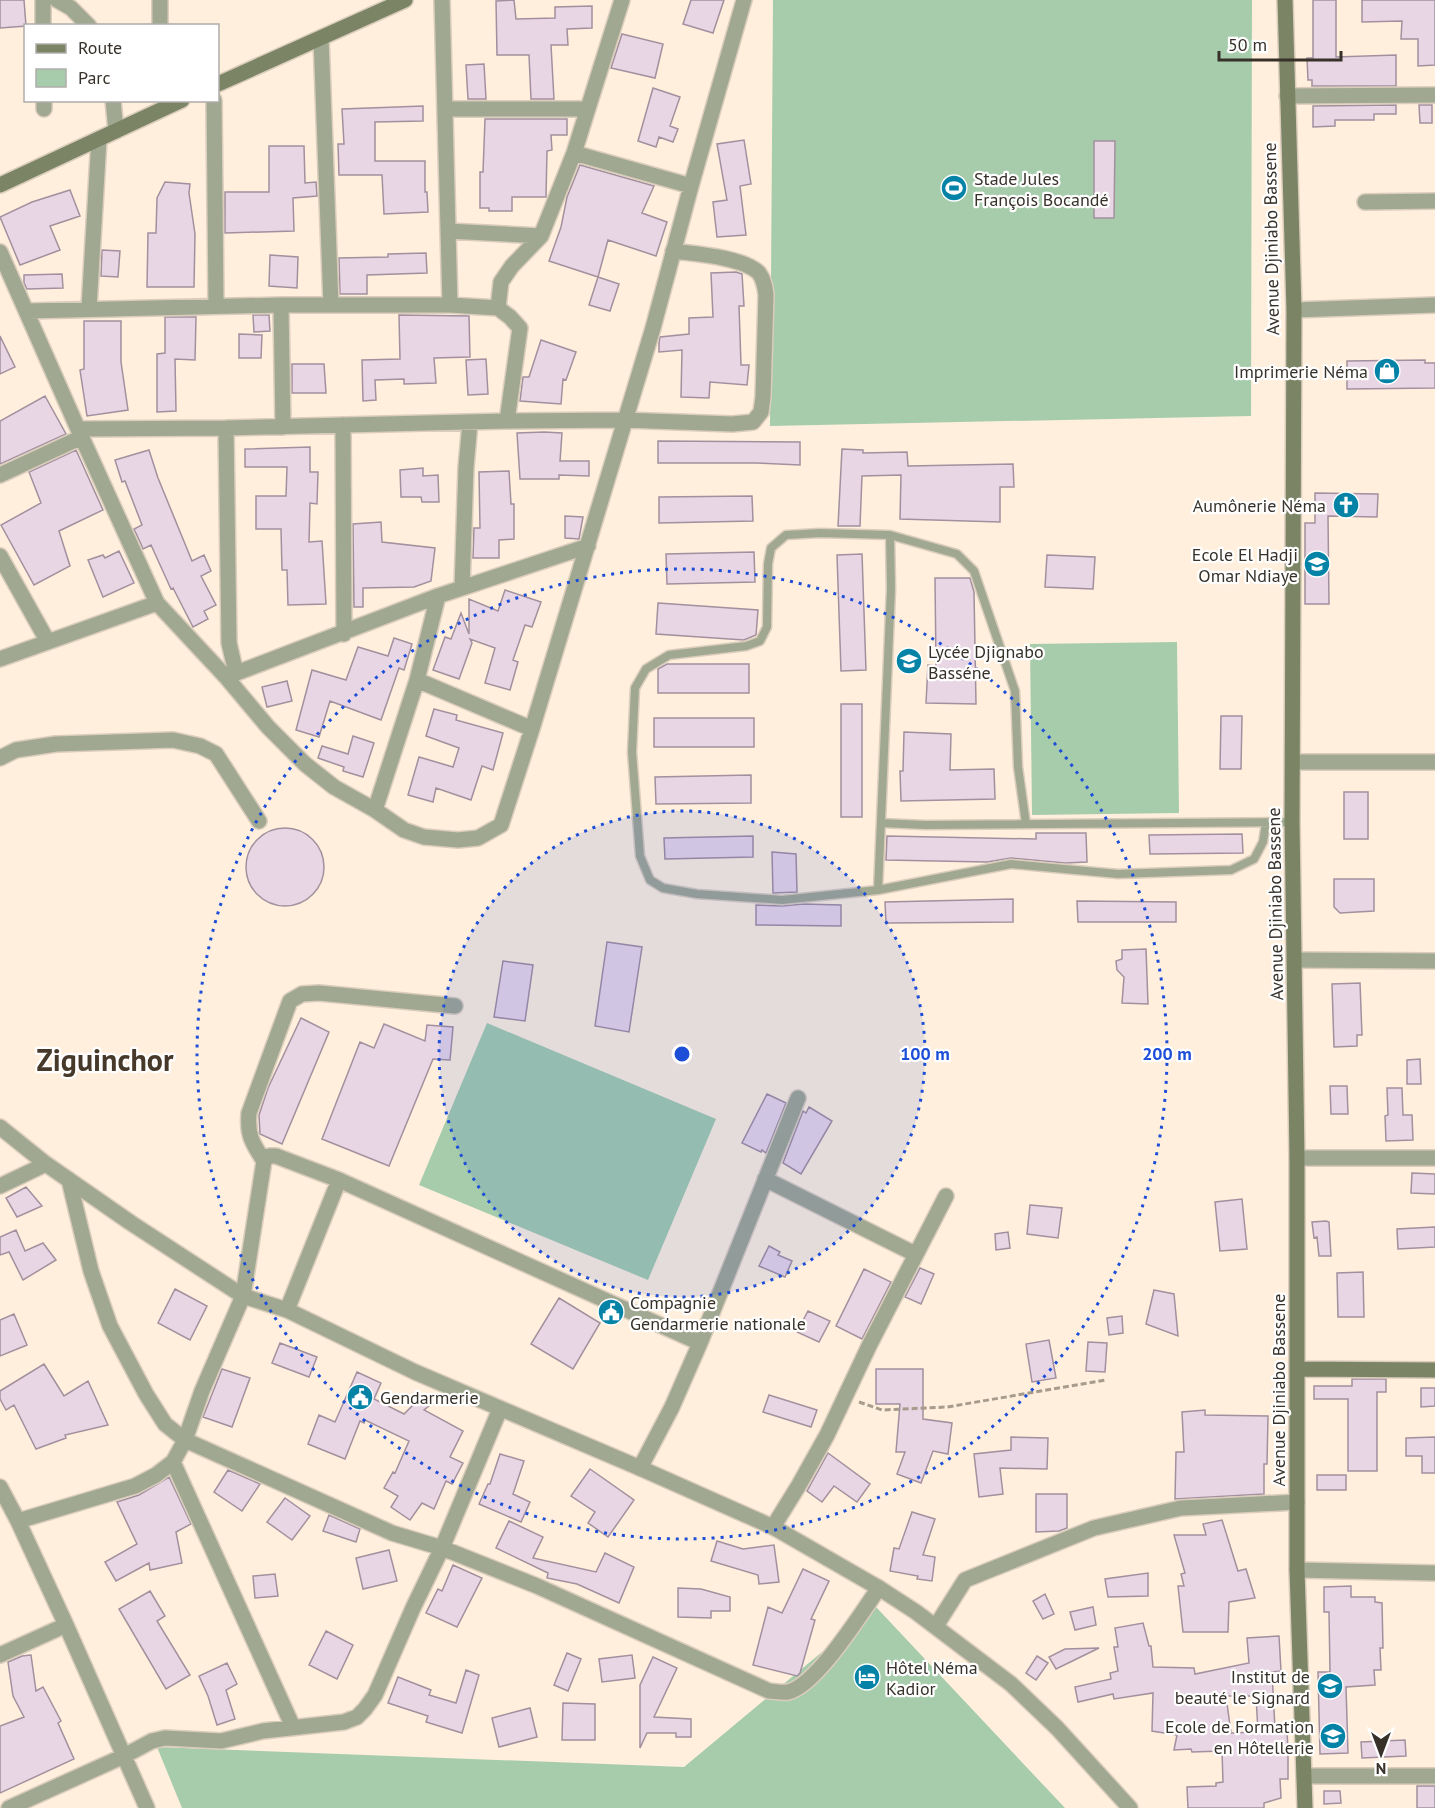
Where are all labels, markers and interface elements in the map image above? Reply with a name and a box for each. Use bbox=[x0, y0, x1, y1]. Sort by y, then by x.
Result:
legend bbox=[24, 24, 219, 102]
scale bar bbox=[1219, 24, 1340, 62]
text: 50 m bbox=[1228, 33, 1267, 56]
text: Route bbox=[78, 36, 122, 59]
text: Parc bbox=[78, 66, 111, 89]
street label: Avenue Djiniabo Bassene bbox=[1258, 142, 1284, 336]
place label: Stade Jules François Bocandé bbox=[974, 167, 1109, 211]
sports icon: Stade Jules François Bocandé bbox=[939, 173, 969, 203]
shop icon: Imprimerie Néma bbox=[1372, 356, 1402, 386]
place label: Imprimerie Néma bbox=[1234, 360, 1368, 383]
church icon: Aumônerie Néma bbox=[1331, 490, 1361, 520]
place label: Aumônerie Néma bbox=[1193, 494, 1326, 517]
place label: Ecole El Hadji Omar Ndiaye bbox=[1192, 543, 1298, 587]
school or university icon: Ecole El Hadji Omar Ndiaye bbox=[1302, 549, 1332, 579]
place label: Lycée Djignabo Basséne bbox=[928, 640, 1044, 684]
school or university icon: Lycée Djignabo Basséne bbox=[894, 646, 924, 676]
street label: Avenue Djiniabo Bassene bbox=[1262, 807, 1288, 1001]
district label: Ziguinchor bbox=[37, 1040, 174, 1079]
text: 100 m bbox=[900, 1042, 950, 1065]
text: 200 m bbox=[1142, 1042, 1192, 1065]
centre of rings bbox=[672, 1044, 692, 1064]
place label: Compagnie Gendarmerie nationale bbox=[630, 1291, 806, 1335]
street label: Avenue Djiniabo Bassene bbox=[1267, 1294, 1290, 1486]
public building icon: Compagnie Gendarmerie nationale bbox=[596, 1297, 626, 1327]
public building icon: Gendarmerie bbox=[345, 1382, 375, 1412]
place label: Gendarmerie bbox=[380, 1386, 479, 1409]
place label: Hôtel Néma Kadior bbox=[886, 1656, 978, 1700]
hotel icon: Hôtel Néma Kadior bbox=[852, 1662, 882, 1692]
place label: Institut de beauté le Signard bbox=[1175, 1665, 1310, 1709]
school or university icon: Institut de beauté le Signard bbox=[1315, 1671, 1345, 1701]
place label: Ecole de Formation en Hôtellerie bbox=[1165, 1715, 1314, 1759]
school or university icon: Ecole de Formation en Hôtellerie bbox=[1318, 1721, 1348, 1751]
north arrow bbox=[1351, 1724, 1411, 1784]
text: N bbox=[1376, 1759, 1386, 1779]

